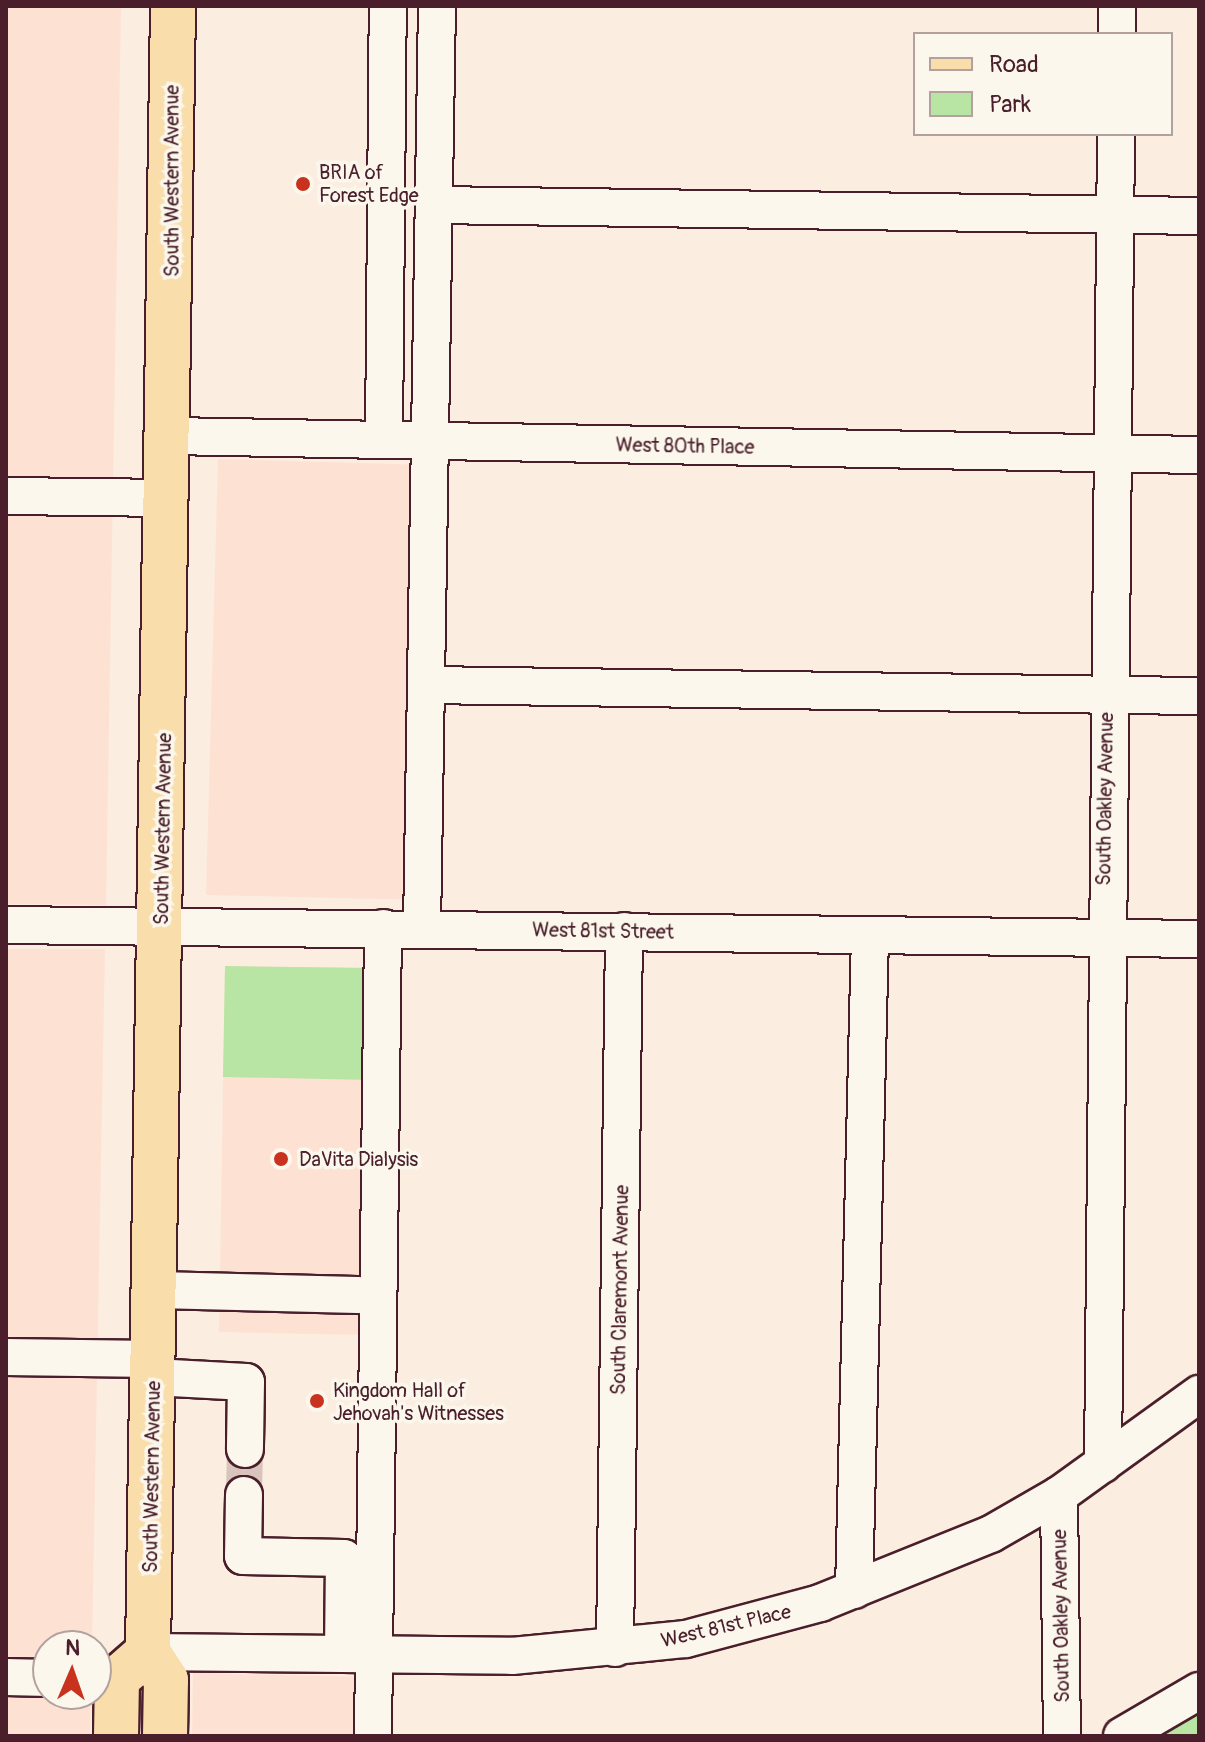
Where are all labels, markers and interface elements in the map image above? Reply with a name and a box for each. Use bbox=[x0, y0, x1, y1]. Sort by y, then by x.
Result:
legend bbox=[913, 32, 1173, 136]
text: Road bbox=[989, 50, 1039, 79]
street label: South Western Avenue bbox=[160, 85, 184, 277]
text: Park bbox=[989, 90, 1031, 119]
place label: BRIA of Forest Edge bbox=[319, 160, 419, 207]
marker: BRIA of Forest Edge bbox=[294, 175, 312, 193]
street label: West 80th Place bbox=[615, 433, 755, 459]
street label: South Oakley Avenue bbox=[1091, 712, 1119, 886]
street label: South Western Avenue bbox=[149, 733, 177, 925]
street label: West 81st Street bbox=[532, 918, 674, 944]
place label: DaVita Dialysis bbox=[299, 1147, 418, 1171]
marker: DaVita Dialysis bbox=[270, 1148, 292, 1170]
street label: South Claremont Avenue bbox=[606, 1185, 634, 1395]
place label: Kingdom Hall of Jehovah's Witnesses bbox=[333, 1378, 504, 1425]
street label: South Western Avenue bbox=[138, 1381, 166, 1573]
marker: Kingdom Hall of Jehovah's Witnesses bbox=[308, 1392, 326, 1410]
street label: South Oakley Avenue bbox=[1047, 1529, 1075, 1703]
street label: West 81st Place bbox=[659, 1599, 793, 1653]
north arrow bbox=[32, 1630, 112, 1710]
text: N bbox=[65, 1634, 81, 1662]

